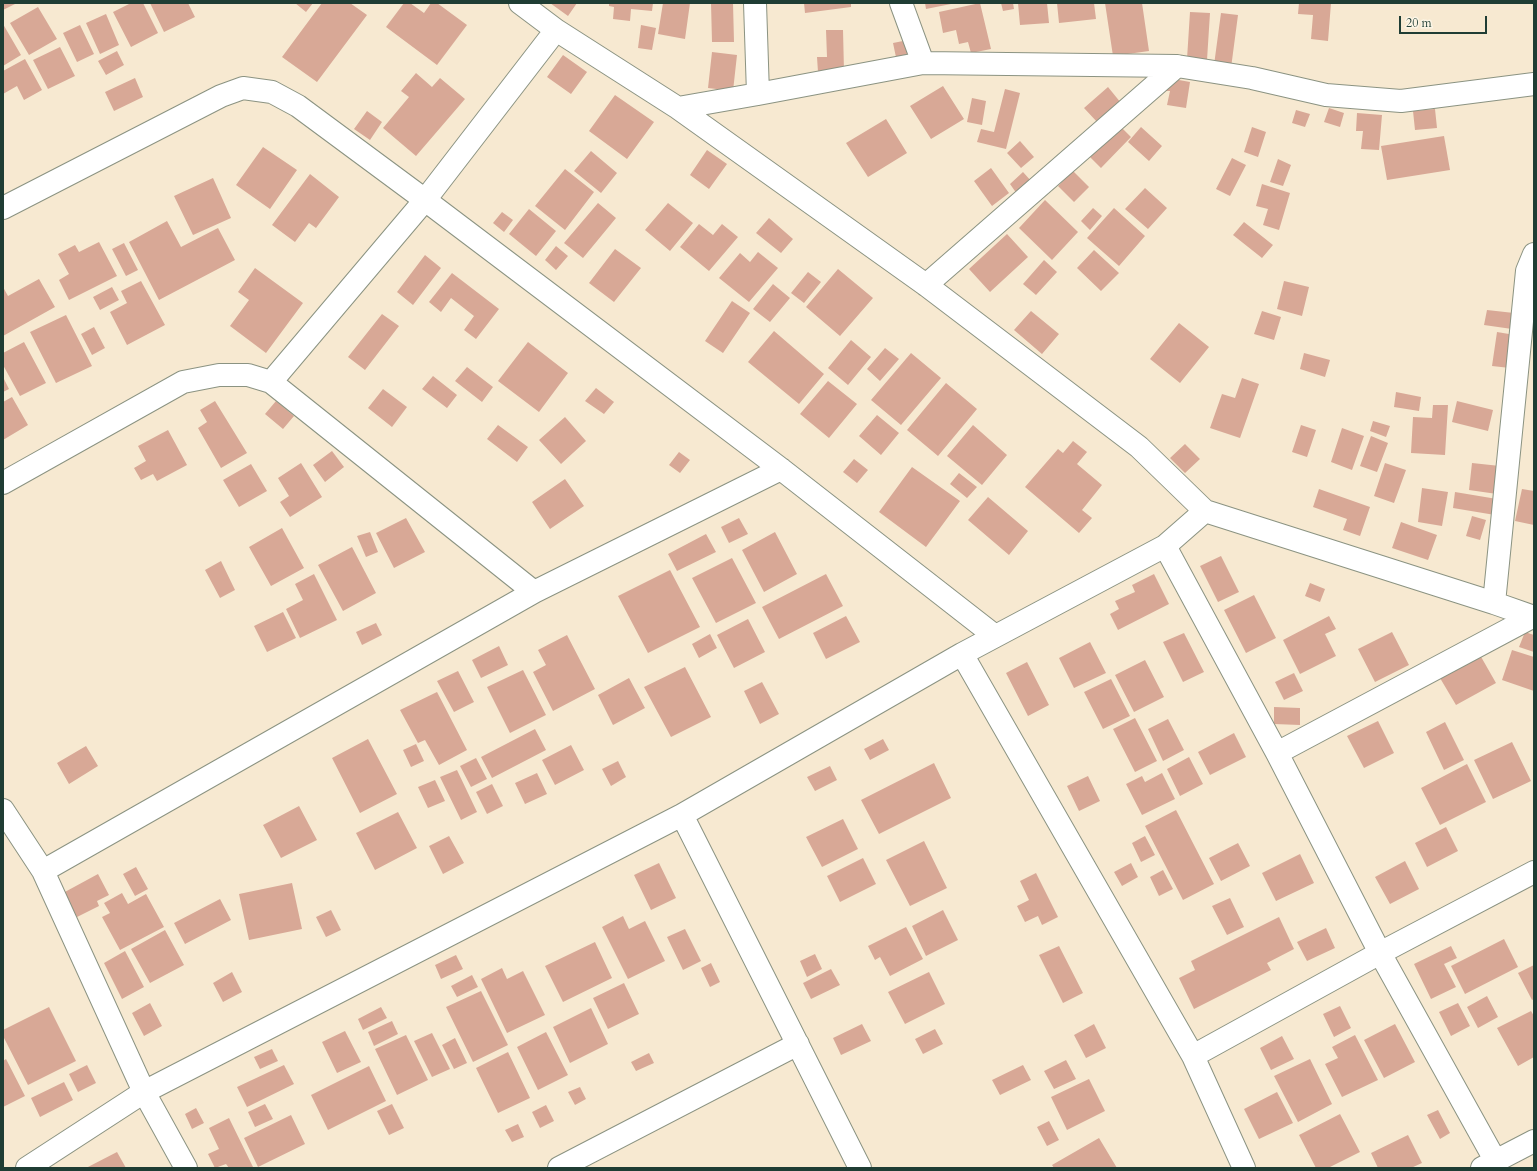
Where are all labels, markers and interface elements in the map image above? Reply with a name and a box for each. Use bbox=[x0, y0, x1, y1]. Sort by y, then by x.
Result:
scale bar bbox=[1401, 8, 1489, 34]
text: 20 m bbox=[1406, 15, 1432, 31]

